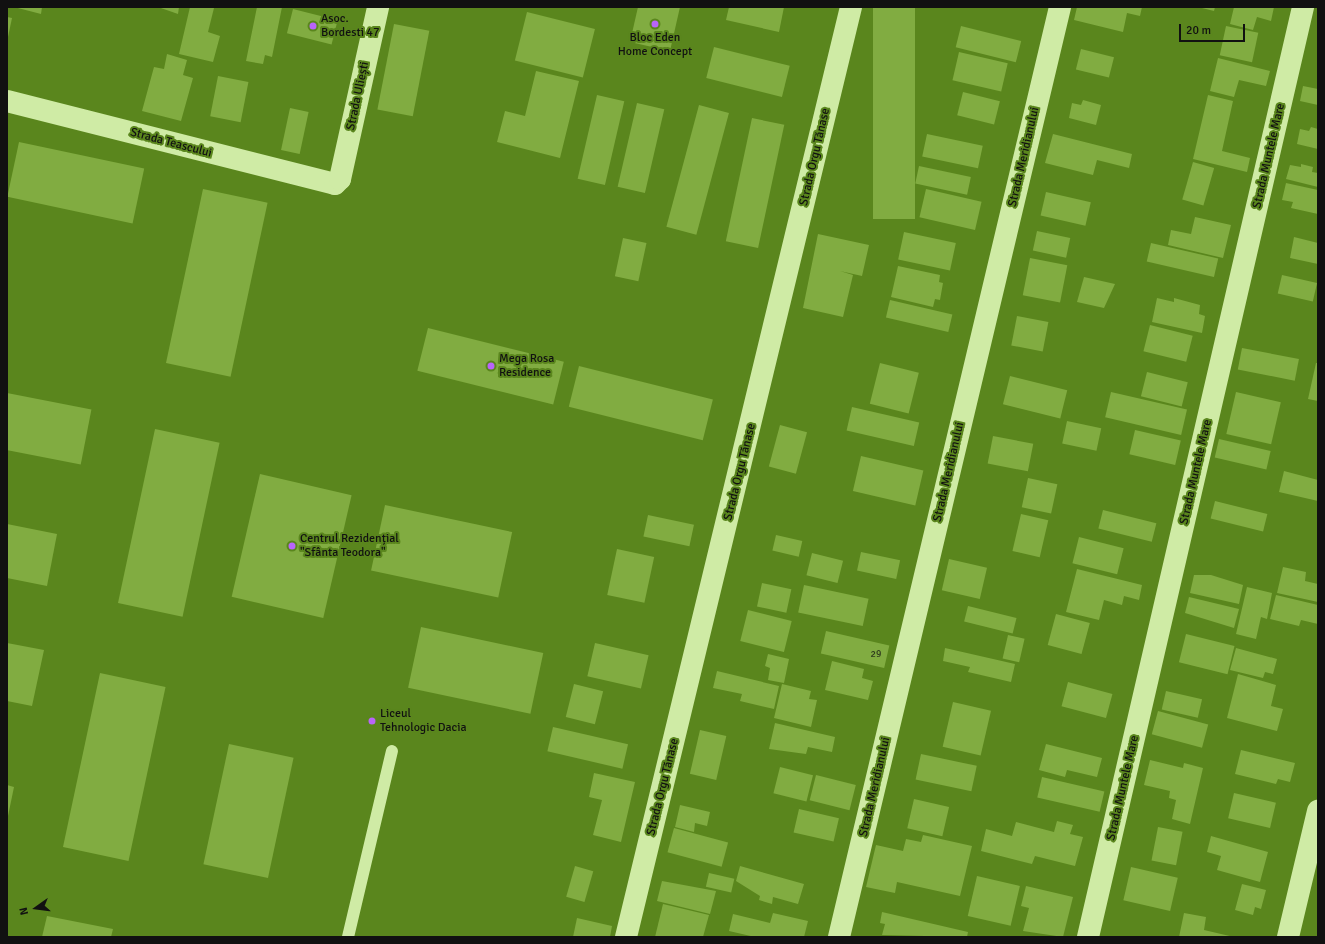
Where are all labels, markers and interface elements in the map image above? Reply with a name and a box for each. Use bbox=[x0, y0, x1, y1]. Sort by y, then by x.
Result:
place label: Asoc. Bordesti 47 bbox=[321, 12, 380, 40]
scale bar bbox=[1181, 16, 1247, 42]
marker: Bloc Eden Home Concept bbox=[650, 19, 660, 29]
marker: Asoc. Bordesti 47 bbox=[308, 21, 318, 31]
text: 20 m bbox=[1186, 23, 1211, 38]
place label: Bloc Eden Home Concept bbox=[618, 31, 692, 59]
street label: Strada Uliești bbox=[344, 60, 372, 132]
street label: Strada Muntele Mare bbox=[1250, 102, 1288, 210]
street label: Strada Meridianului bbox=[1006, 106, 1042, 208]
street label: Strada Orgu Tănase bbox=[797, 107, 833, 207]
street label: Strada Teascului bbox=[129, 125, 213, 161]
place label: Mega Rosa Residence bbox=[499, 352, 554, 380]
marker: Mega Rosa Residence bbox=[486, 361, 496, 371]
street label: Strada Muntele Mare bbox=[1177, 418, 1215, 526]
street label: Strada Meridianului bbox=[931, 421, 967, 523]
street label: Strada Orgu Tănase bbox=[721, 422, 759, 522]
place label: Centrul Rezidențial "Sfânta Teodora" bbox=[300, 532, 399, 560]
marker: Centrul Rezidențial "Sfânta Teodora" bbox=[287, 541, 297, 551]
house number: 29 bbox=[871, 649, 881, 661]
place label: Liceul Tehnologic Dacia bbox=[380, 707, 467, 735]
marker: Liceul Tehnologic Dacia bbox=[367, 716, 377, 726]
street label: Strada Muntele Mare bbox=[1104, 734, 1142, 842]
street label: Strada Meridianului bbox=[857, 736, 893, 838]
street label: Strada Orgu Tănase bbox=[644, 737, 682, 837]
north arrow bbox=[16, 888, 56, 928]
text: N bbox=[17, 906, 31, 916]

